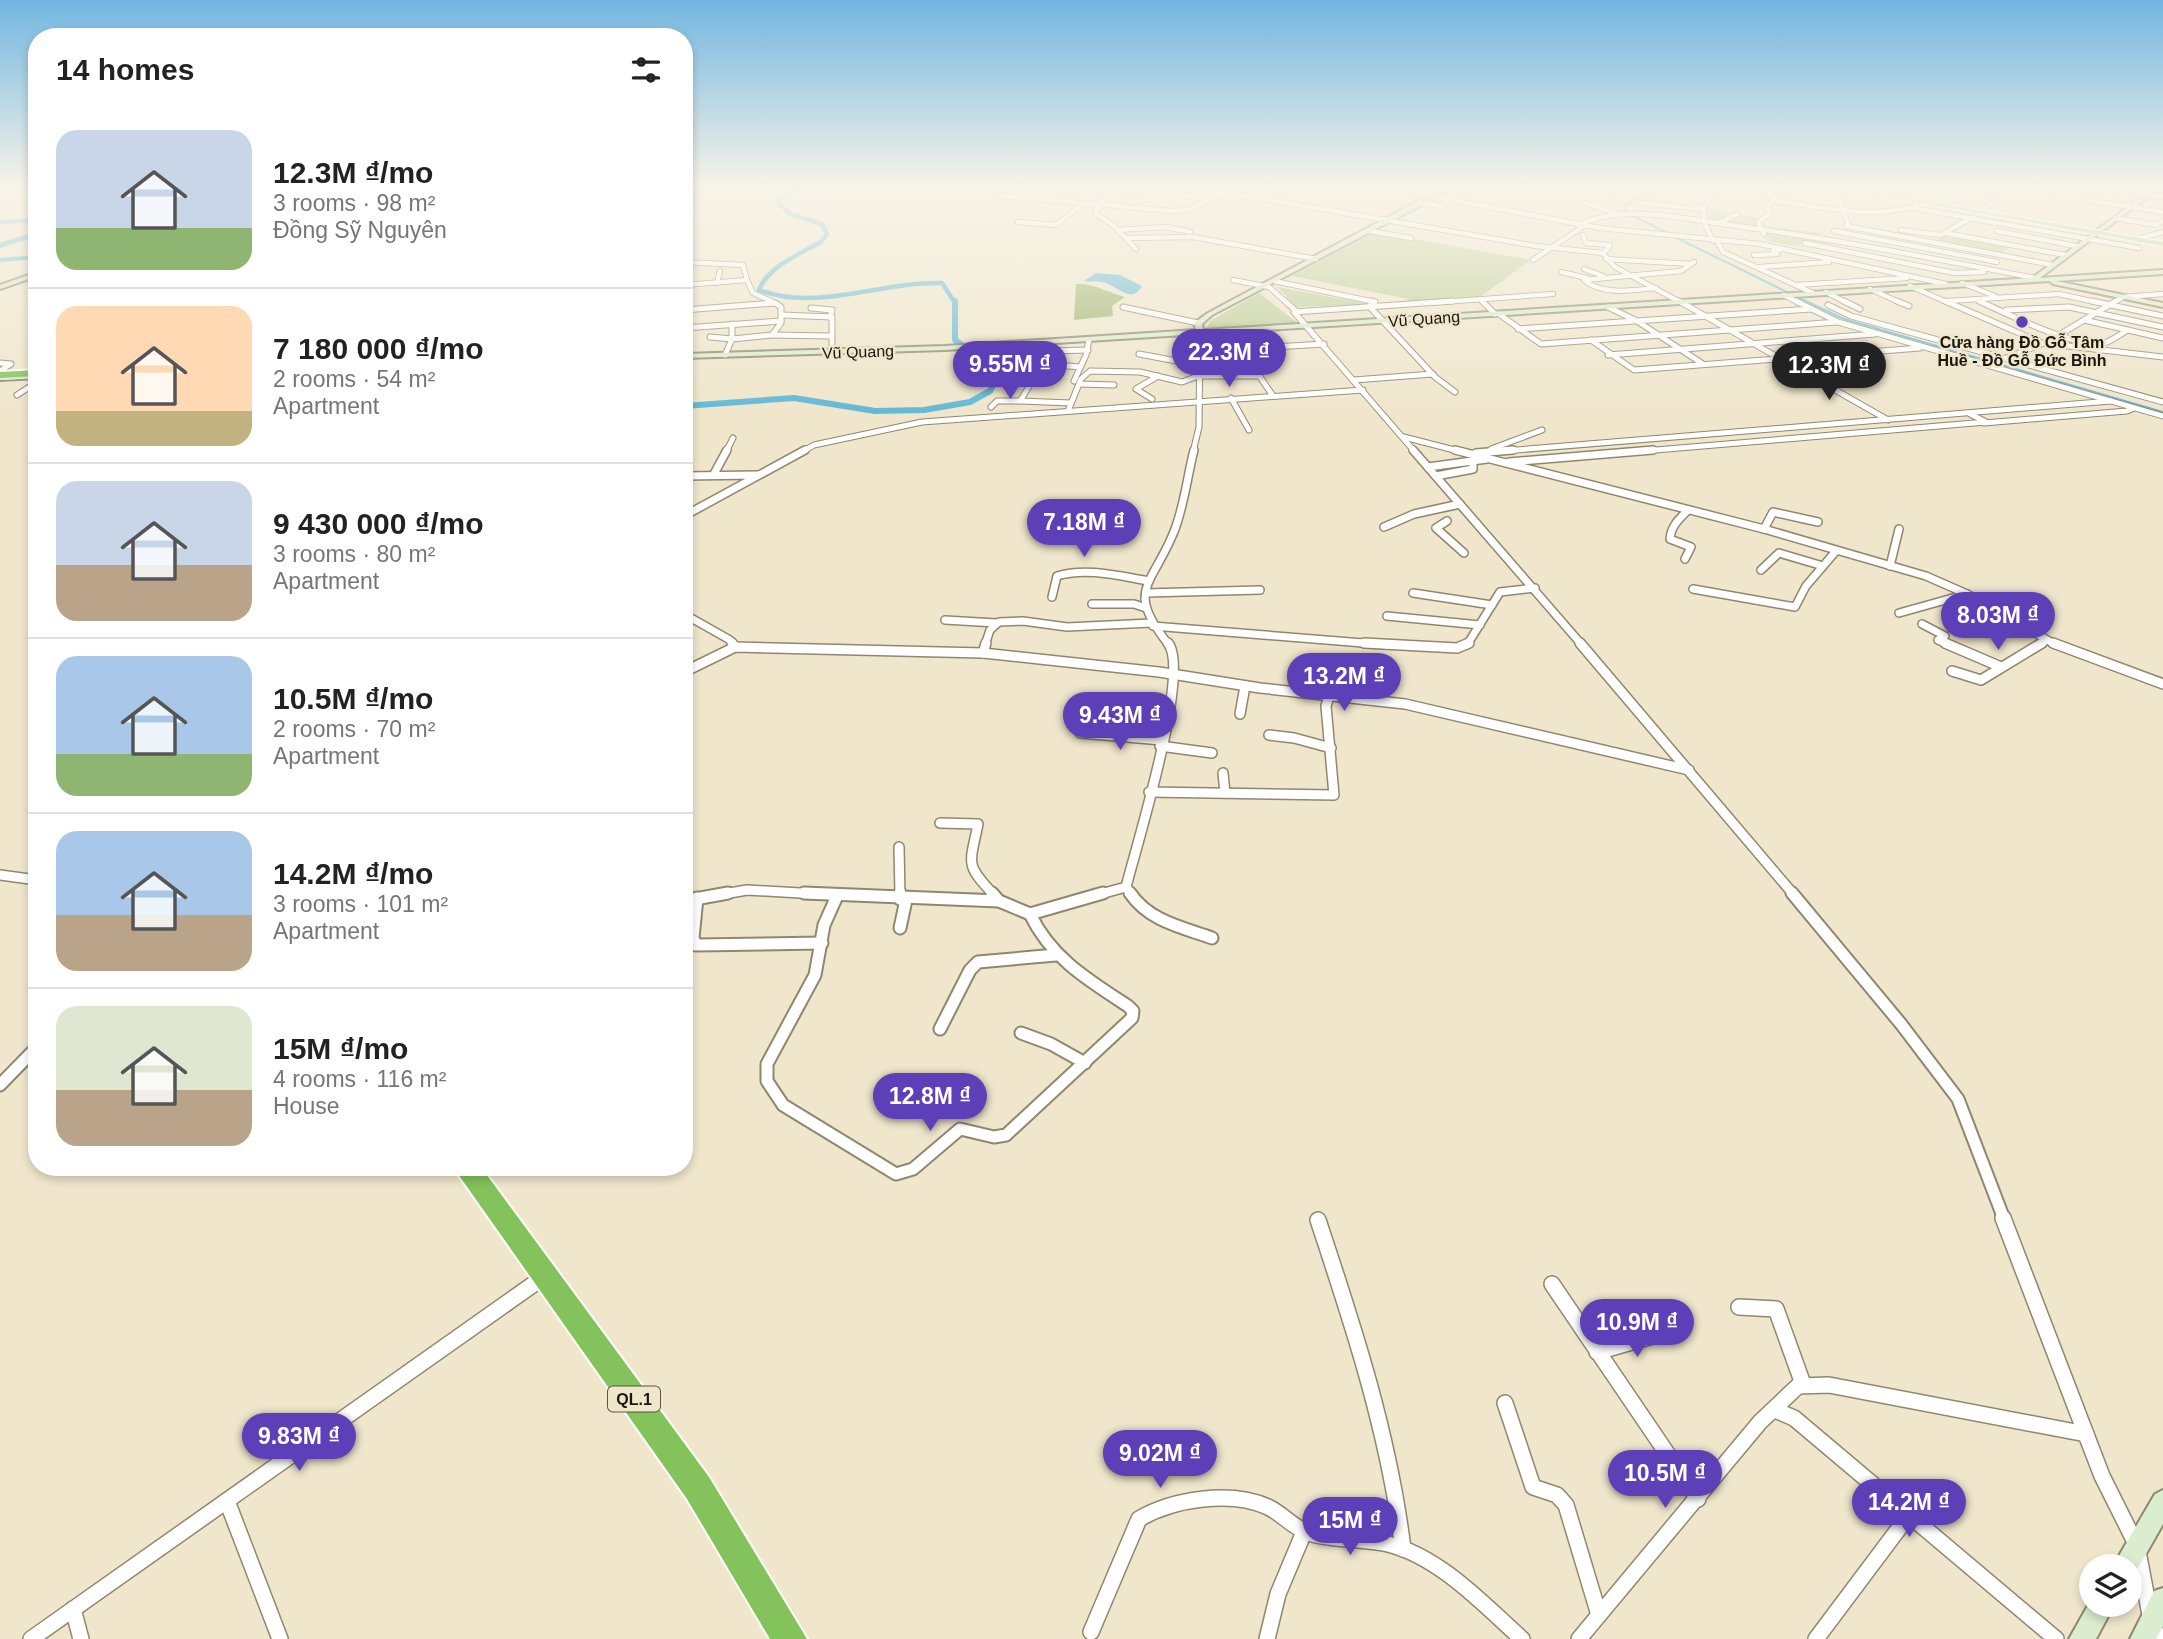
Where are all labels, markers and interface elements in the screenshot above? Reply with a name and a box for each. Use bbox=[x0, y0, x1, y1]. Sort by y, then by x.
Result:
icon: filters bbox=[627, 51, 665, 89]
text: 14 homes bbox=[56, 53, 194, 86]
text: 12.3M ₫/mo bbox=[273, 156, 433, 189]
icon: home bbox=[112, 158, 196, 242]
text: 3 rooms · 98 m² bbox=[273, 190, 435, 216]
text: Đồng Sỹ Nguyên bbox=[273, 217, 447, 243]
street label: Vũ Quang bbox=[1387, 308, 1461, 330]
marker: Cửa hàng Đồ Gỗ Tâm Huề - Đồ Gỗ Đức Bình bbox=[2014, 314, 2030, 330]
pin: 22.3M ₫ bbox=[1164, 330, 1294, 389]
text: 7 180 000 ₫/mo bbox=[273, 332, 484, 365]
place label: Cửa hàng Đồ Gỗ Tâm Huề - Đồ Gỗ Đức Bình bbox=[1938, 333, 2106, 369]
icon: home bbox=[112, 334, 196, 418]
text: 22.3M ₫ bbox=[1188, 339, 1270, 365]
street label: Vũ Quang bbox=[822, 342, 894, 362]
pin: 9.55M ₫ bbox=[945, 342, 1075, 401]
pin: 12.3M ₫ bbox=[1764, 342, 1894, 402]
text: 9.55M ₫ bbox=[969, 351, 1051, 377]
text: 12.3M ₫ bbox=[1788, 352, 1870, 378]
text: 2 rooms · 54 m² bbox=[273, 366, 435, 392]
text: Apartment bbox=[273, 393, 379, 419]
pin: 7.18M ₫ bbox=[1019, 500, 1149, 559]
text: 9 430 000 ₫/mo bbox=[273, 507, 484, 540]
icon: home bbox=[112, 509, 196, 593]
text: 7.18M ₫ bbox=[1043, 509, 1125, 535]
text: 3 rooms · 80 m² bbox=[273, 541, 435, 567]
text: Apartment bbox=[273, 568, 379, 594]
pin: 8.03M ₫ bbox=[1933, 592, 2063, 652]
text: 8.03M ₫ bbox=[1957, 602, 2039, 628]
pin: 13.2M ₫ bbox=[1279, 654, 1409, 713]
text: 13.2M ₫ bbox=[1303, 663, 1385, 689]
text: 10.5M ₫/mo bbox=[273, 682, 433, 715]
icon: home bbox=[112, 684, 196, 768]
pin: 9.43M ₫ bbox=[1055, 692, 1185, 752]
text: 9.43M ₫ bbox=[1079, 702, 1161, 728]
text: 2 rooms · 70 m² bbox=[273, 716, 435, 742]
text: Apartment bbox=[273, 743, 379, 769]
text: 14.2M ₫/mo bbox=[273, 857, 433, 890]
icon: home bbox=[112, 859, 196, 943]
text: 3 rooms · 101 m² bbox=[273, 891, 448, 917]
text: Apartment bbox=[273, 918, 379, 944]
text: 15M ₫/mo bbox=[273, 1032, 408, 1065]
icon: home bbox=[112, 1034, 196, 1118]
text: 4 rooms · 116 m² bbox=[273, 1066, 446, 1092]
pin: 12.8M ₫ bbox=[865, 1074, 995, 1133]
text: 12.8M ₫ bbox=[889, 1083, 971, 1109]
text: House bbox=[273, 1093, 339, 1119]
pin: 10.9M ₫ bbox=[1572, 1300, 1702, 1359]
text: 10.9M ₫ bbox=[1596, 1309, 1678, 1335]
road number: QL.1 bbox=[608, 1386, 660, 1412]
pin: 9.83M ₫ bbox=[234, 1414, 364, 1473]
text: 9.83M ₫ bbox=[258, 1423, 340, 1449]
pin: 9.02M ₫ bbox=[1095, 1430, 1225, 1490]
text: 9.02M ₫ bbox=[1119, 1440, 1201, 1466]
pin: 10.5M ₫ bbox=[1600, 1450, 1730, 1510]
text: 10.5M ₫ bbox=[1624, 1460, 1706, 1486]
pin: 14.2M ₫ bbox=[1844, 1480, 1974, 1539]
text: 14.2M ₫ bbox=[1868, 1489, 1950, 1515]
pin: 15M ₫ bbox=[1301, 1498, 1399, 1557]
text: 15M ₫ bbox=[1319, 1507, 1381, 1533]
map controls bbox=[2079, 1554, 2142, 1617]
button: layers bbox=[2079, 1554, 2142, 1617]

